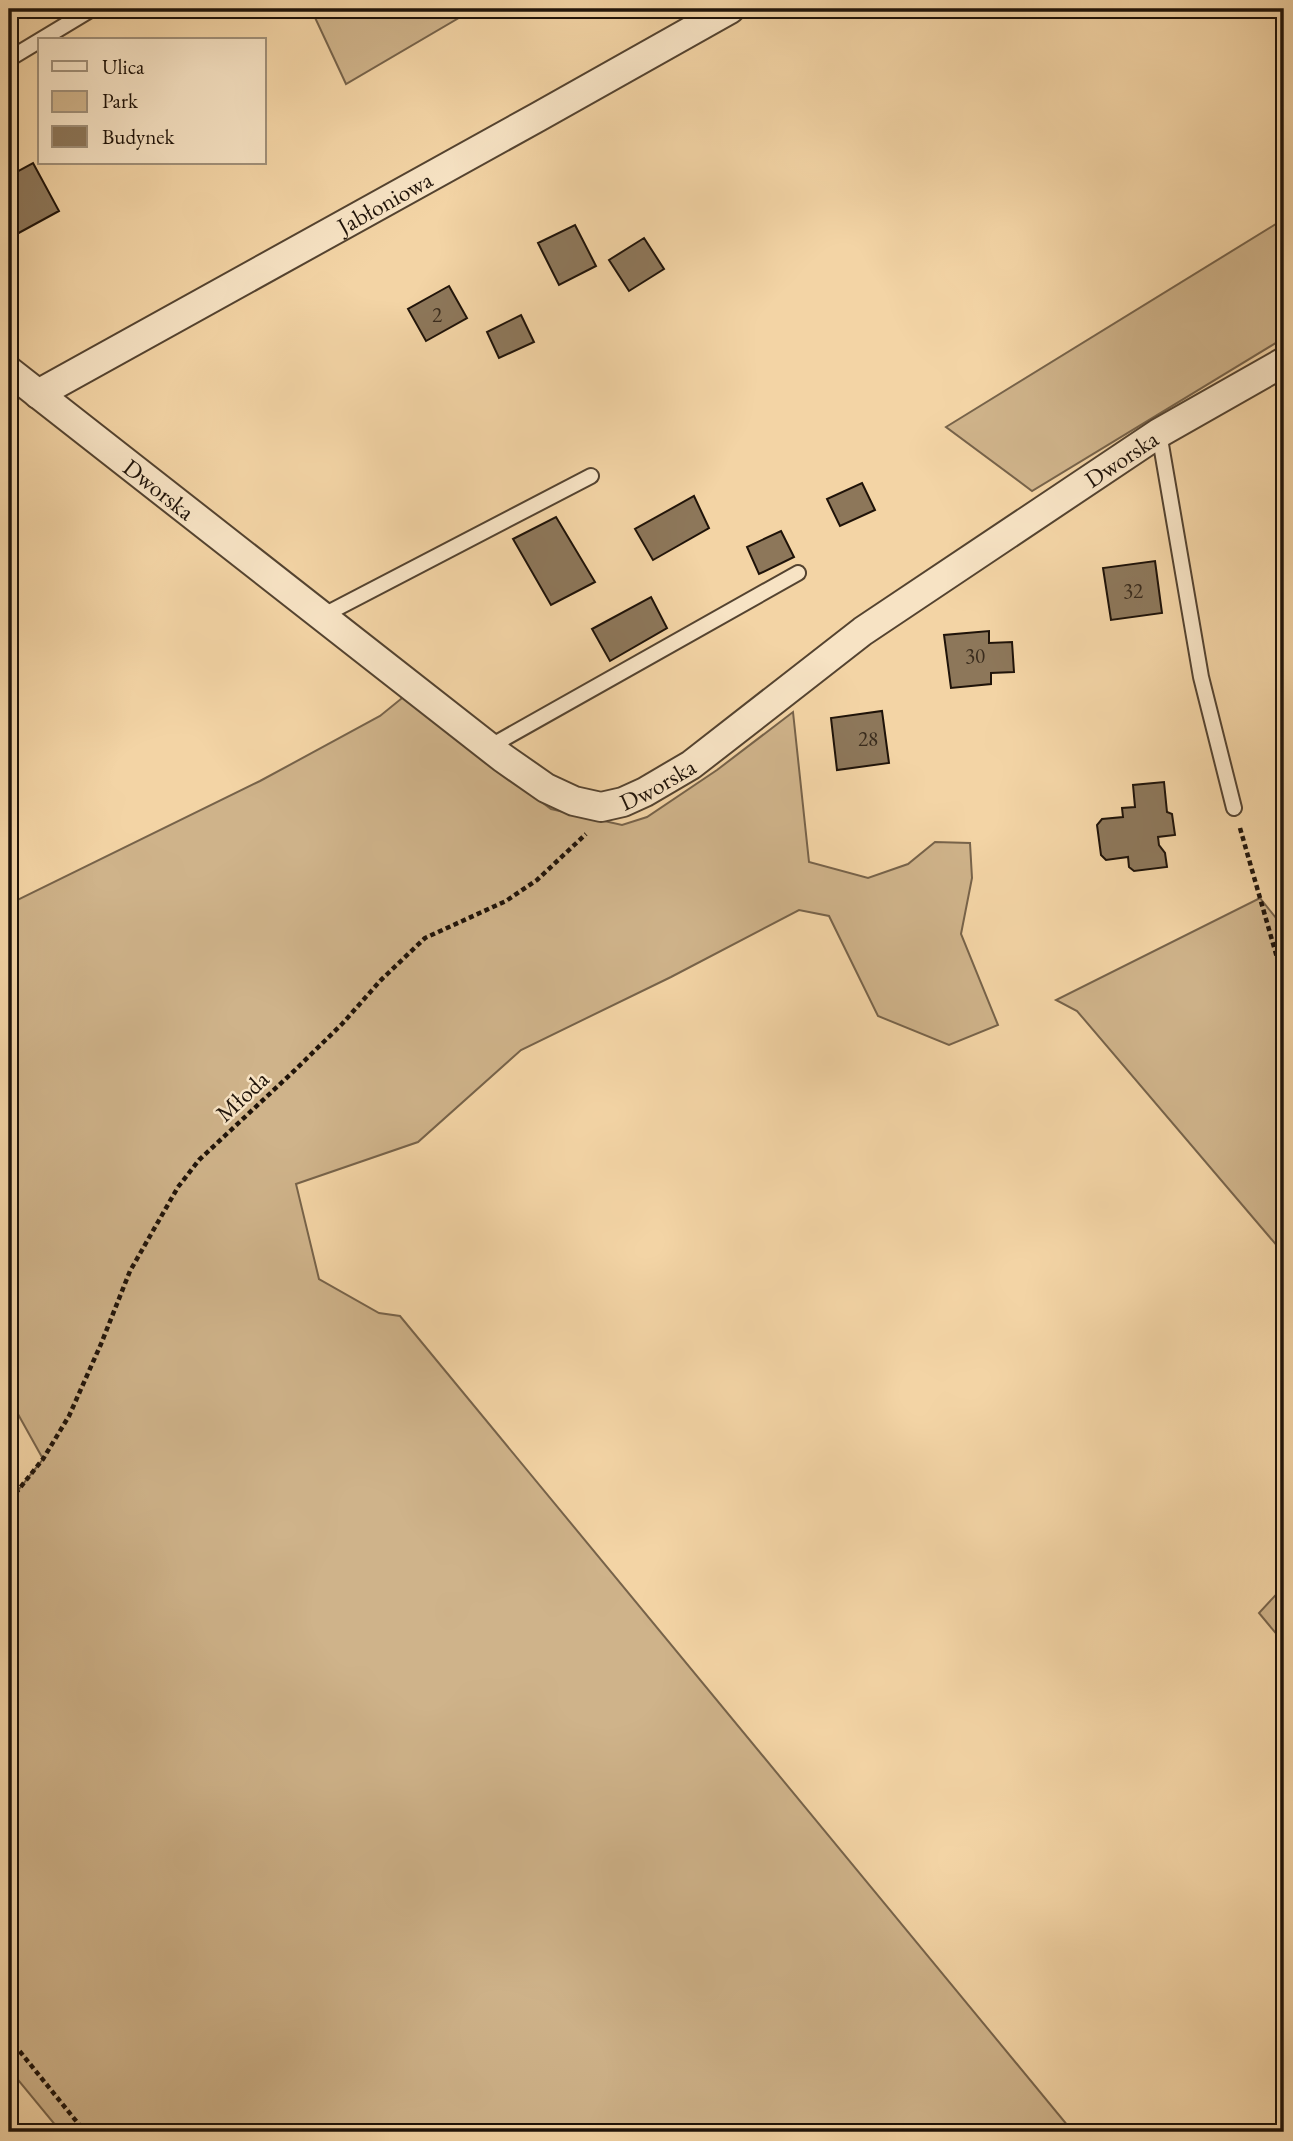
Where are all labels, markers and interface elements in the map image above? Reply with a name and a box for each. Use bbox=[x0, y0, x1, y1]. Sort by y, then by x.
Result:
legend bbox=[38, 38, 266, 164]
text: Ulica bbox=[102, 53, 145, 80]
text: Park bbox=[102, 87, 139, 114]
text: Budynek bbox=[102, 123, 175, 150]
street label: Jabłoniowa bbox=[330, 163, 438, 242]
house number: 2 bbox=[432, 301, 442, 328]
street label: Dworska bbox=[1078, 422, 1164, 494]
street label: Dworska bbox=[117, 451, 202, 527]
house number: 32 bbox=[1123, 577, 1143, 604]
house number: 30 bbox=[965, 642, 985, 669]
house number: 28 bbox=[858, 725, 878, 752]
street label: Dworska bbox=[614, 750, 702, 817]
street label: Młoda bbox=[209, 1063, 276, 1128]

